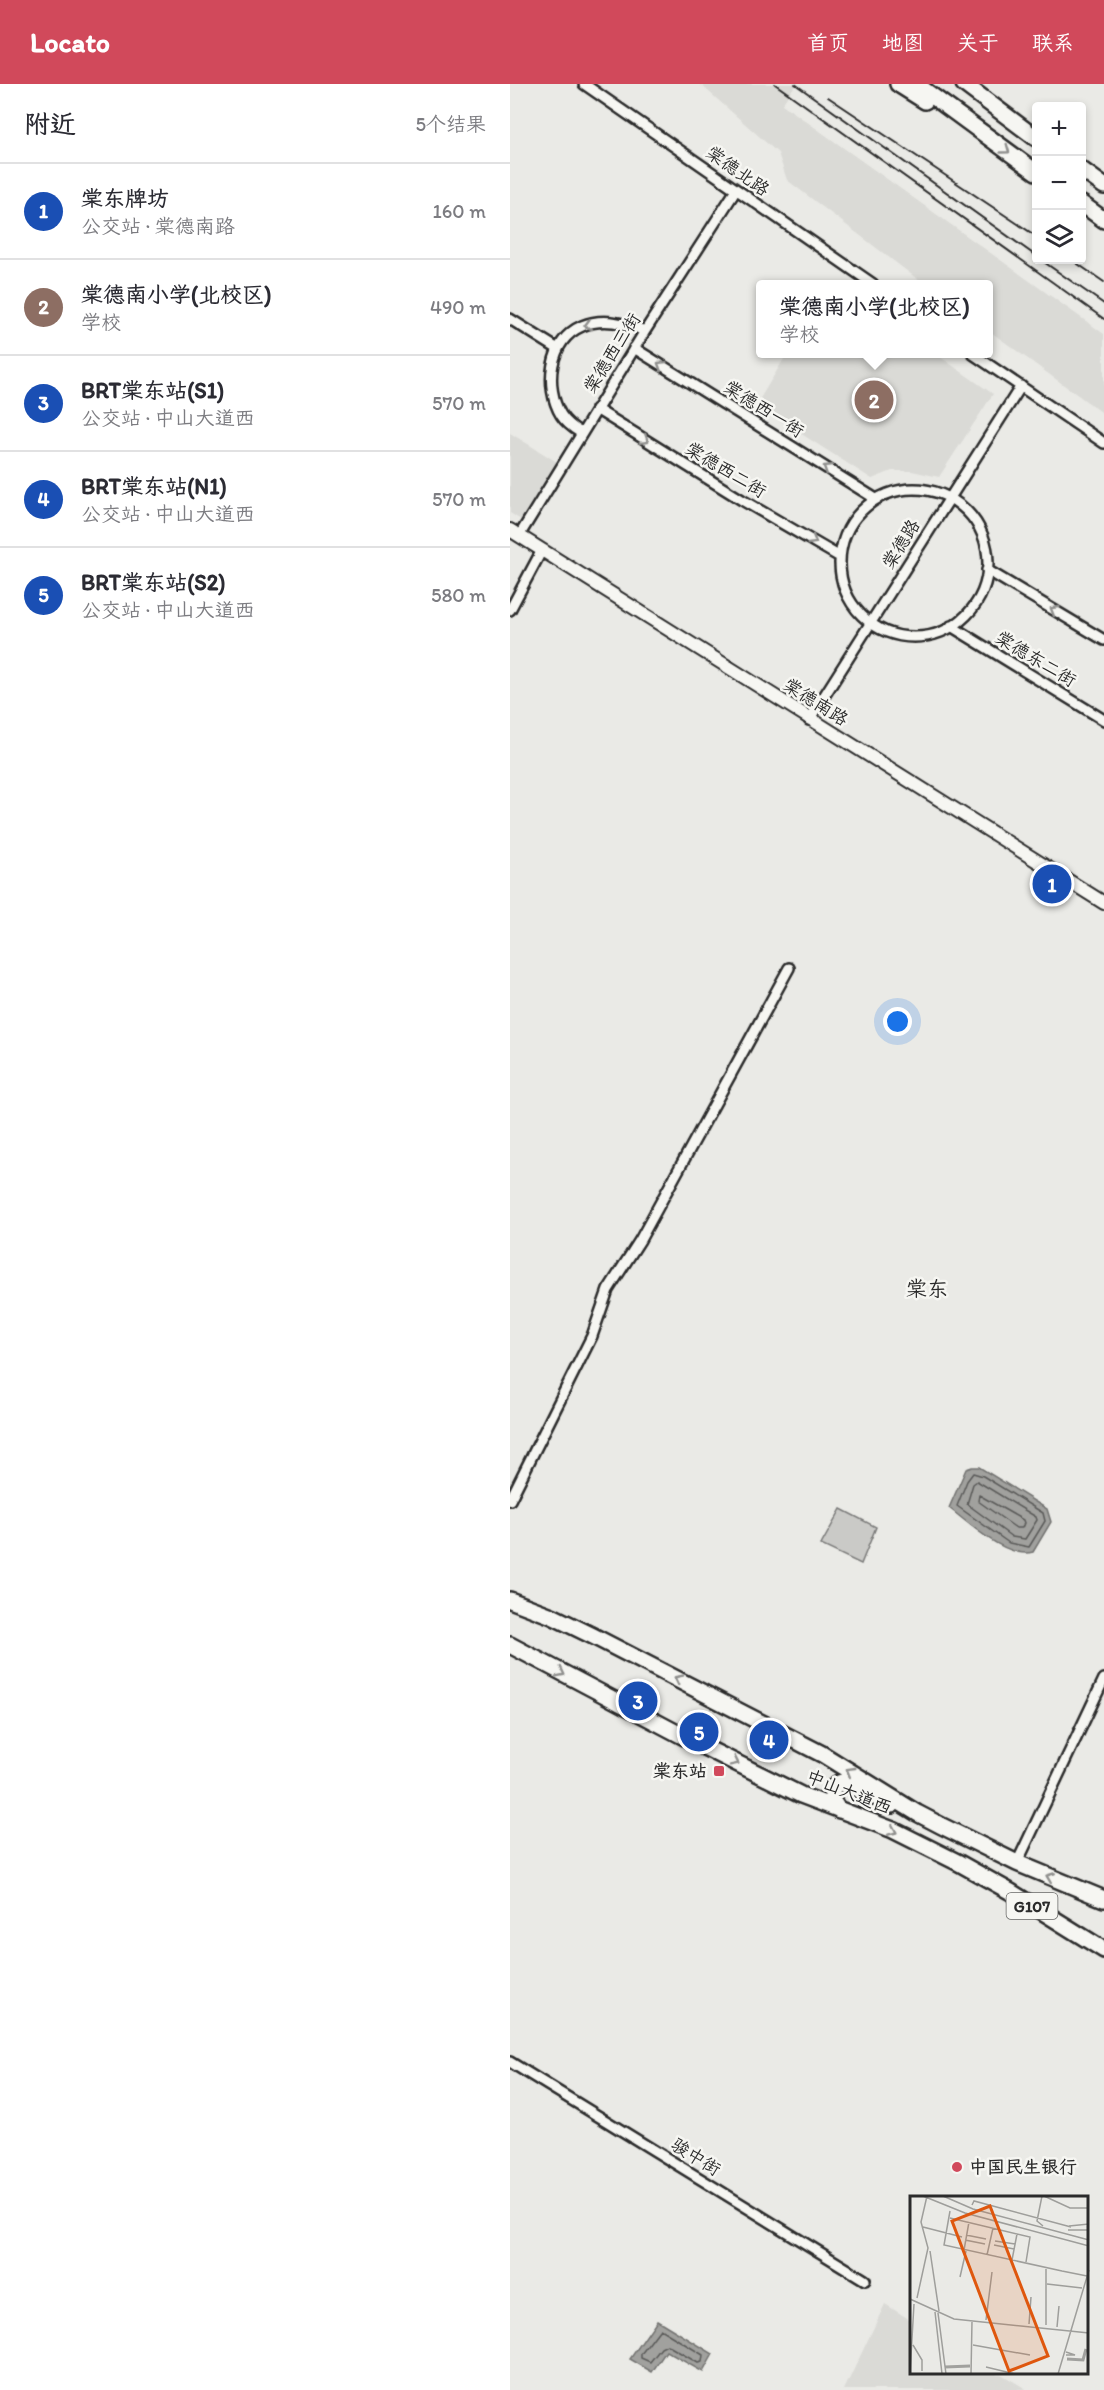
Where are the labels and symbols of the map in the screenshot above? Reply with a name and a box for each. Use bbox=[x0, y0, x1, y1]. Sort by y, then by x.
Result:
street label: 棠德北路 bbox=[702, 141, 774, 201]
one-way arrow bbox=[999, 143, 1010, 154]
street label: 棠德西三街 bbox=[579, 309, 645, 397]
one-way arrow bbox=[583, 318, 594, 330]
one-way arrow bbox=[657, 360, 667, 372]
street label: 棠德西一街 bbox=[720, 376, 808, 442]
pin: 2 bbox=[854, 378, 894, 422]
one-way arrow bbox=[639, 433, 649, 445]
street label: 棠德西二街 bbox=[682, 437, 770, 503]
one-way arrow bbox=[823, 463, 833, 475]
street label: 棠德路 bbox=[877, 515, 925, 573]
one-way arrow bbox=[806, 533, 817, 545]
one-way arrow bbox=[1050, 606, 1060, 618]
street label: 棠德东二街 bbox=[992, 626, 1080, 692]
street label: 棠德南路 bbox=[780, 674, 852, 730]
pin: 1 bbox=[1032, 862, 1072, 906]
your location bbox=[883, 1007, 912, 1036]
district label: 棠东 bbox=[906, 1276, 948, 1301]
one-way arrow bbox=[555, 1666, 565, 1677]
one-way arrow bbox=[673, 1675, 684, 1687]
pin: 3 bbox=[618, 1678, 658, 1724]
pin: 5 bbox=[680, 1710, 718, 1754]
pin: 4 bbox=[750, 1718, 788, 1762]
one-way arrow bbox=[728, 1754, 739, 1766]
place label: 棠东站 bbox=[653, 1760, 707, 1782]
marker: 棠东站 bbox=[712, 1764, 726, 1778]
street label: 中山大道西 bbox=[803, 1765, 895, 1819]
one-way arrow bbox=[846, 1766, 856, 1778]
one-way arrow bbox=[887, 1824, 898, 1836]
one-way arrow bbox=[1045, 1872, 1056, 1884]
road number: G107 bbox=[1006, 1893, 1058, 1919]
street label: 骏中街 bbox=[667, 2133, 725, 2181]
place label: 中国民生银行 bbox=[969, 2156, 1077, 2178]
marker: 中国民生银行 bbox=[950, 2160, 964, 2174]
inset map bbox=[910, 2196, 1089, 2375]

